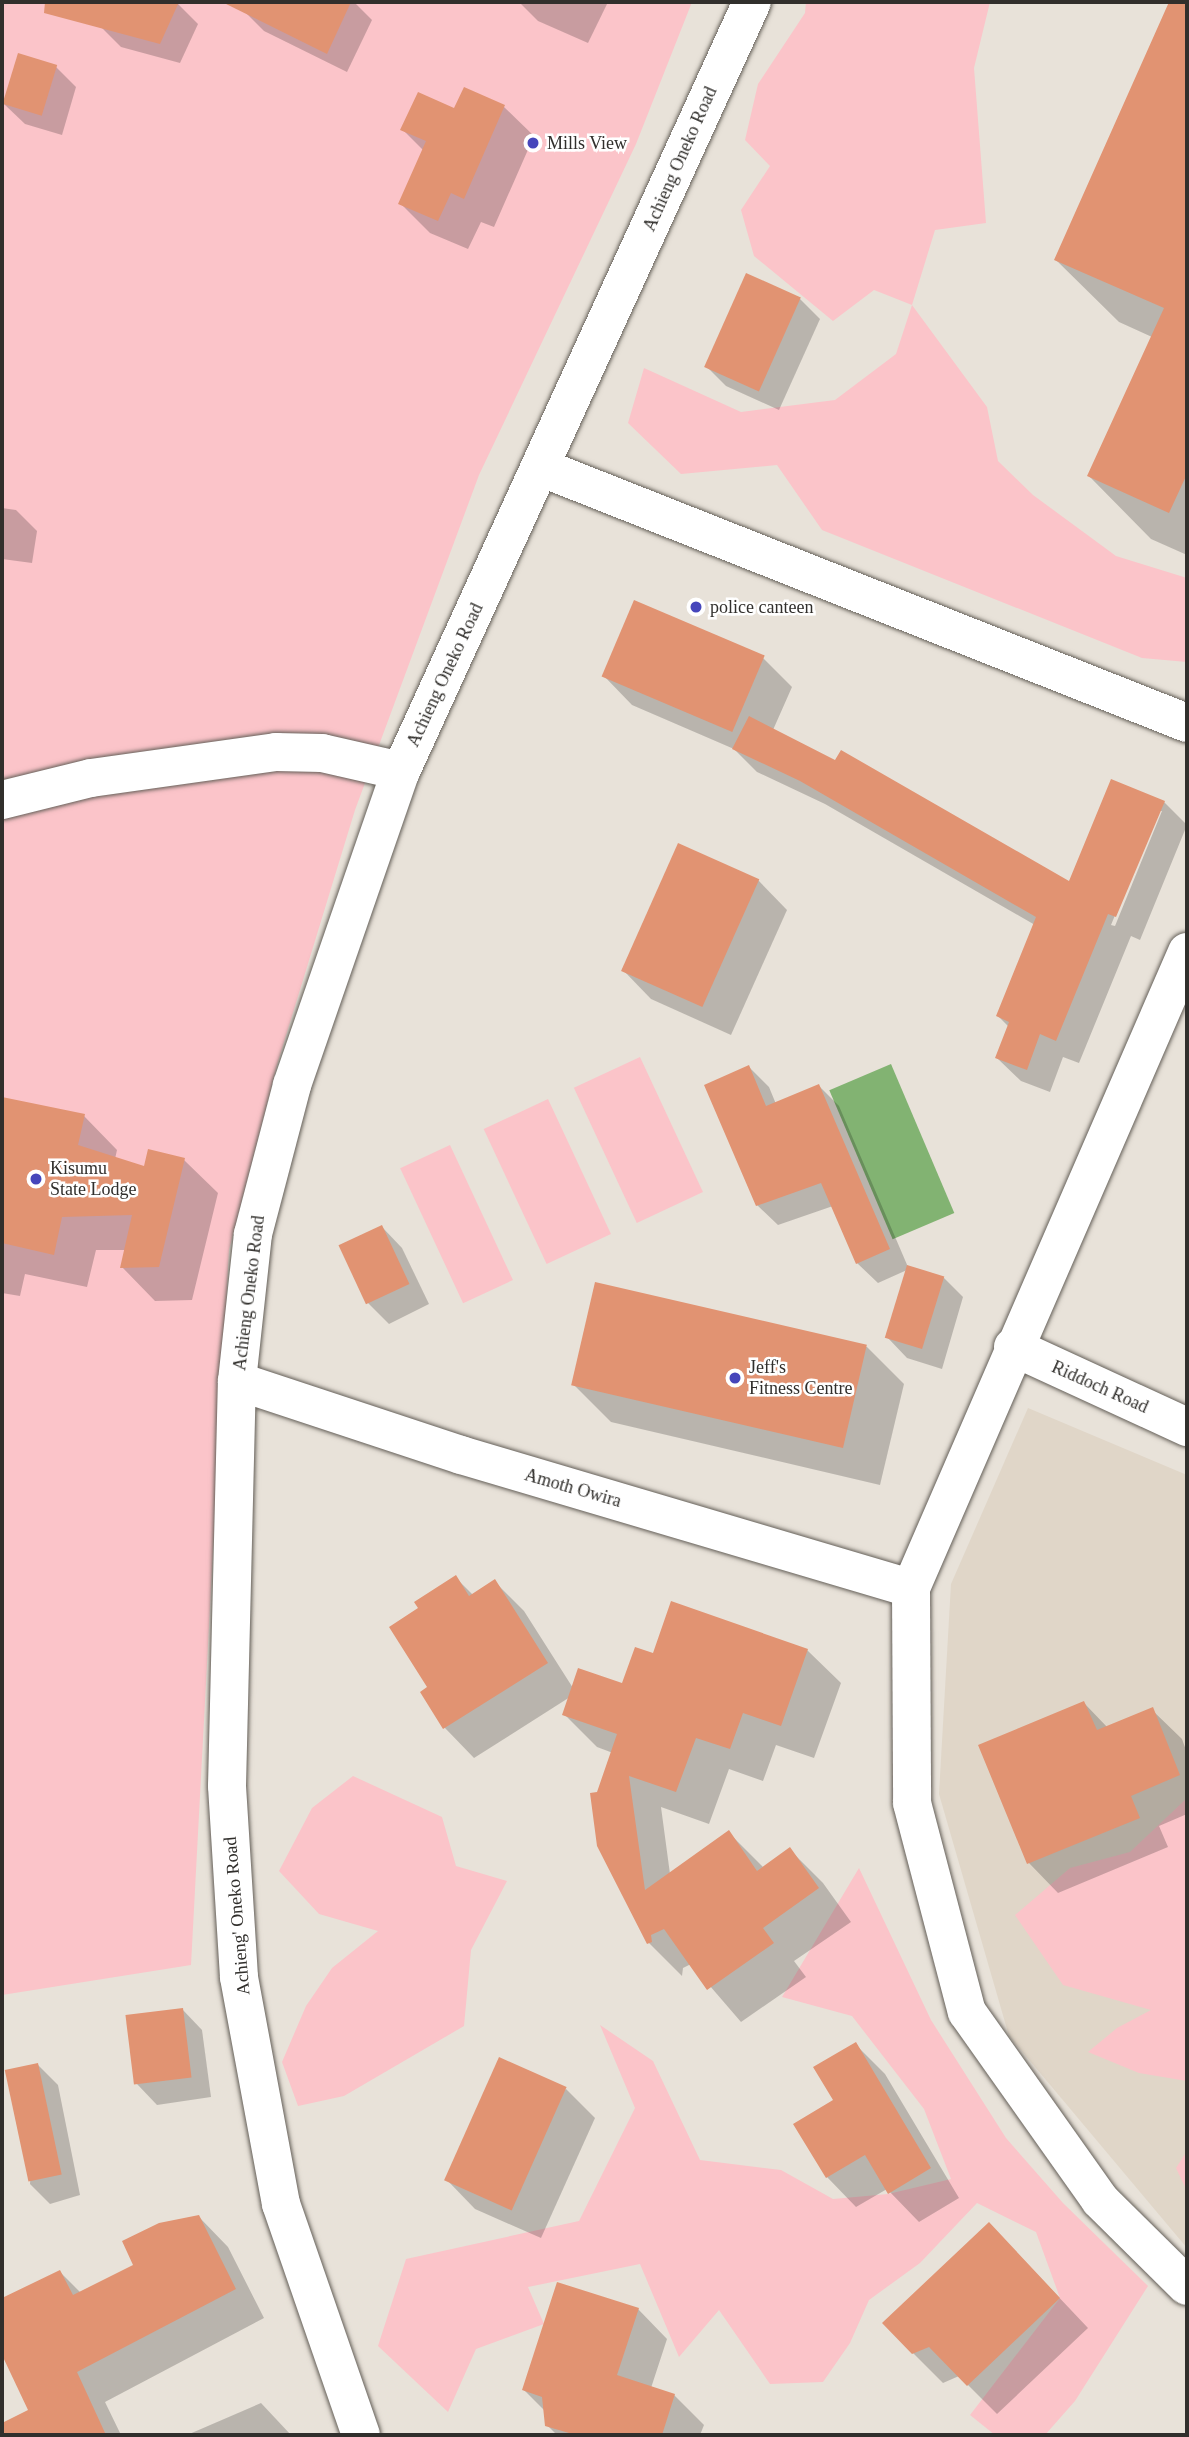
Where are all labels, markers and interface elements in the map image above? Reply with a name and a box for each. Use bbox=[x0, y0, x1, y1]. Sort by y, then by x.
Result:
street label: Achieng Oneko Road bbox=[638, 83, 722, 235]
place label: Mills View bbox=[547, 132, 627, 154]
marker: Mills View bbox=[525, 135, 541, 151]
place label: police canteen bbox=[710, 596, 813, 618]
marker: police canteen bbox=[688, 599, 704, 615]
street label: Achieng Oneko Road bbox=[402, 600, 488, 750]
place label: Kisumu State Lodge bbox=[50, 1158, 136, 1200]
marker: Kisumu State Lodge bbox=[28, 1171, 44, 1187]
street label: Achieng Oneko Road bbox=[229, 1214, 269, 1372]
street label: Riddoch Road bbox=[1048, 1356, 1152, 1418]
place label: Jeff's Fitness Centre bbox=[749, 1357, 852, 1400]
marker: Jeff's Fitness Centre bbox=[727, 1370, 743, 1386]
street label: Amoth Owira bbox=[522, 1464, 624, 1512]
street label: Achieng' Oneko Road bbox=[219, 1836, 255, 1996]

